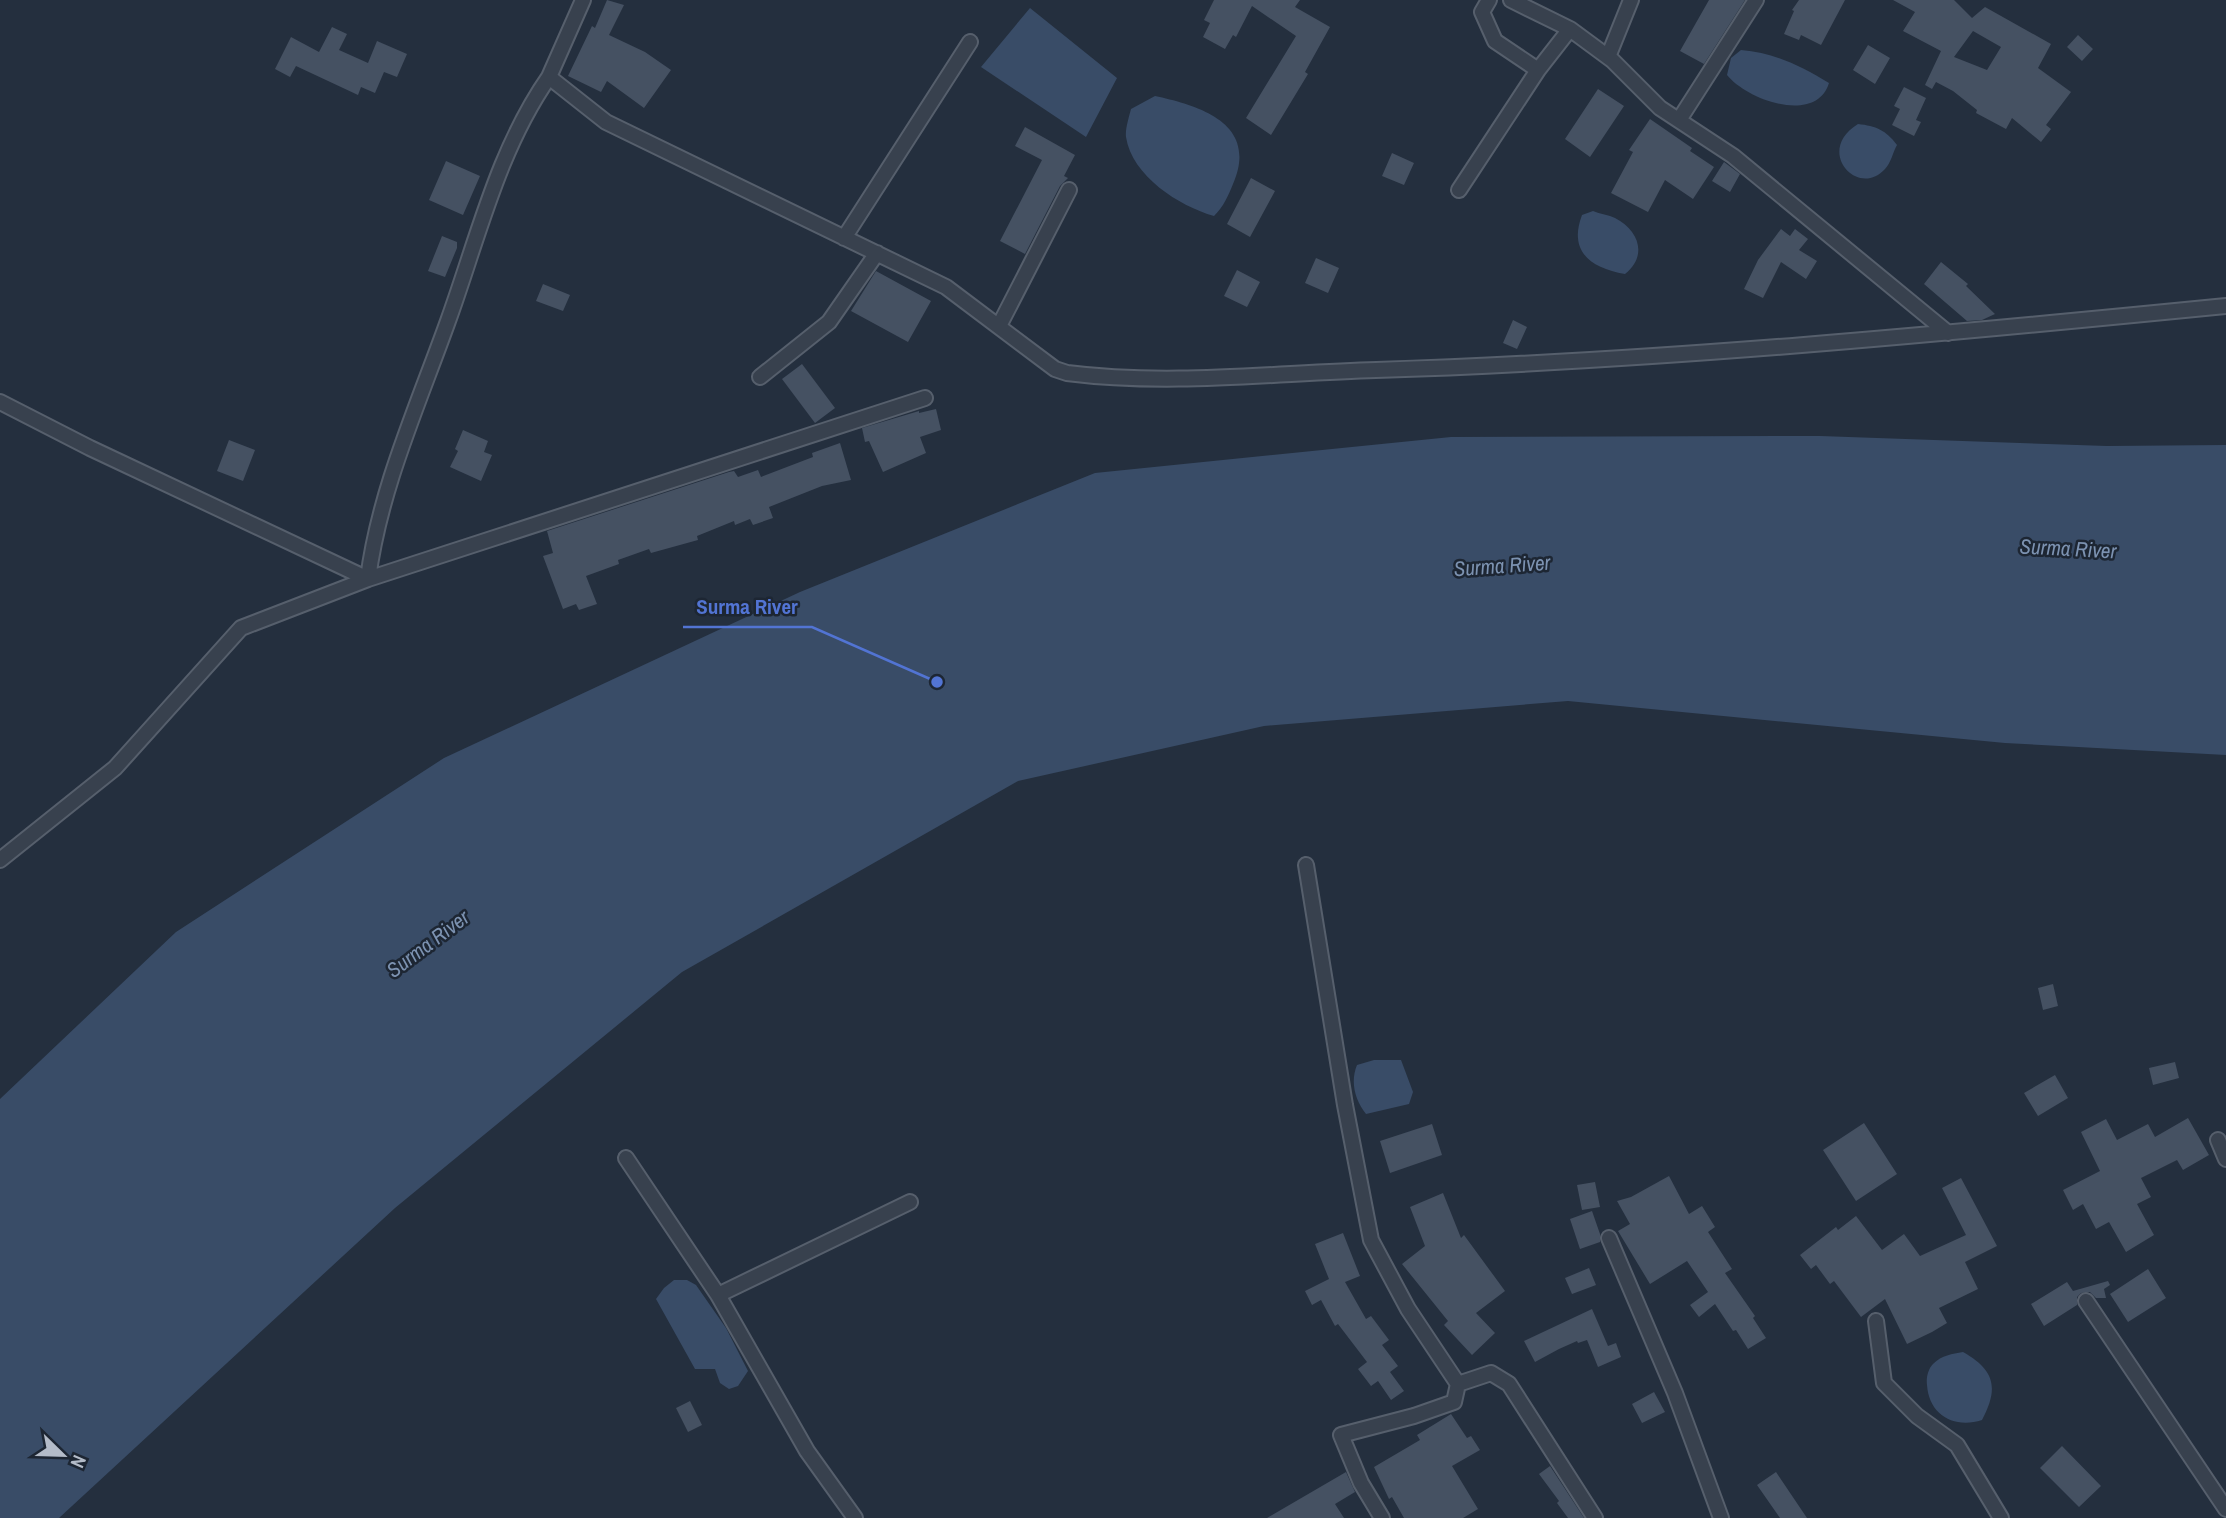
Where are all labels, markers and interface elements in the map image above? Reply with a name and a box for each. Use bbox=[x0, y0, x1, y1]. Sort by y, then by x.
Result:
water label: Surma River bbox=[2019, 531, 2118, 566]
water label: Surma River bbox=[1453, 548, 1552, 583]
callout: Surma River bbox=[683, 585, 812, 627]
text: Surma River bbox=[696, 592, 798, 621]
water label: Surma River bbox=[380, 902, 476, 984]
north arrow bbox=[28, 1420, 98, 1490]
text: N bbox=[64, 1451, 93, 1472]

